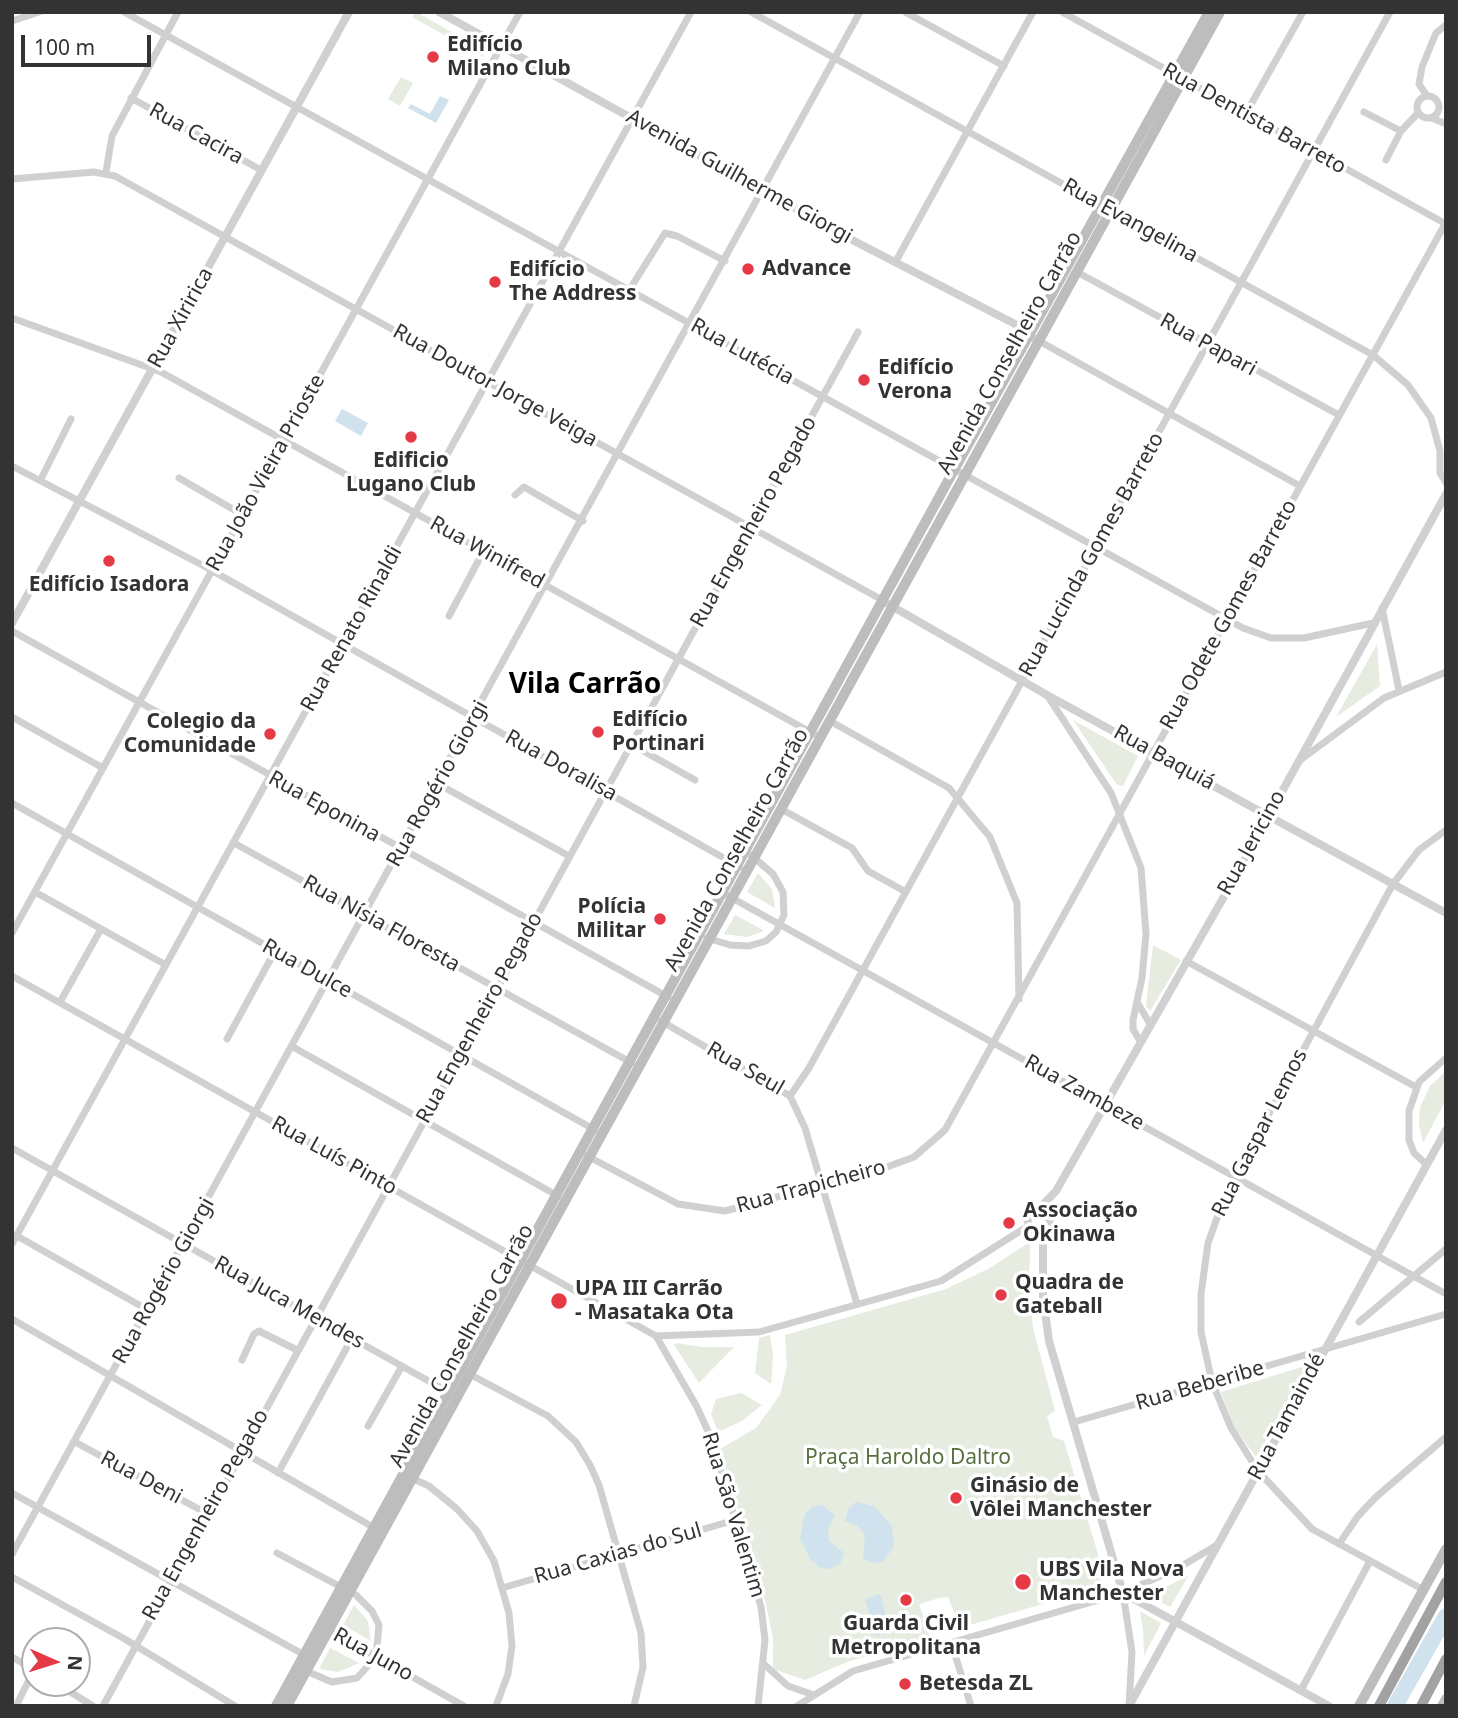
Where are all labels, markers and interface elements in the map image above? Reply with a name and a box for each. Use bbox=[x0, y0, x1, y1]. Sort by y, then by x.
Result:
scale bar bbox=[24, 21, 154, 65]
place label: Edifício Milano Club bbox=[447, 32, 571, 82]
text: 100 m bbox=[34, 33, 95, 61]
marker: Edifício Milano Club bbox=[425, 49, 441, 65]
street label: Rua Dentista Barreto bbox=[1158, 58, 1350, 180]
street label: Rua Cacira bbox=[144, 98, 248, 170]
street label: Avenida Guilherme Giorgi bbox=[622, 104, 856, 250]
street label: Rua Evangelina bbox=[1058, 173, 1202, 269]
street label: Avenida Conselheiro Carrão bbox=[933, 227, 1087, 479]
place label: Advance bbox=[762, 256, 851, 282]
place label: Edifício The Address bbox=[509, 257, 636, 307]
marker: Advance bbox=[740, 261, 756, 277]
street label: Rua Xiririca bbox=[143, 263, 219, 373]
marker: Edifício The Address bbox=[487, 274, 503, 290]
street label: Rua Papari bbox=[1155, 308, 1261, 382]
street label: Rua Lutécia bbox=[686, 313, 798, 391]
street label: Rua Doutor Jorge Veiga bbox=[388, 319, 602, 453]
place label: Edifício Verona bbox=[878, 355, 954, 405]
street label: Rua João Vieira Prioste bbox=[201, 370, 331, 576]
marker: Edifício Verona bbox=[856, 372, 872, 388]
street label: Rua Engenheiro Pegado bbox=[685, 412, 823, 632]
street label: Rua Lucinda Gomes Barreto bbox=[1014, 428, 1170, 682]
marker: Edificio Lugano Club bbox=[403, 429, 419, 445]
place label: Edificio Lugano Club bbox=[346, 448, 476, 498]
street label: Rua Odete Gomes Barreto bbox=[1155, 496, 1303, 734]
street label: Rua Winifred bbox=[425, 511, 549, 595]
street label: Rua Renato Rinaldi bbox=[296, 542, 408, 716]
marker: Edifício Isadora bbox=[101, 553, 117, 569]
place label: Edifício Isadora bbox=[29, 572, 189, 598]
district label: Vila Carrão bbox=[509, 668, 661, 702]
street label: Rua Rogério Giorgi bbox=[382, 696, 494, 872]
place label: Edifício Portinari bbox=[612, 707, 705, 757]
place label: Colegio da Comunidade bbox=[124, 709, 256, 759]
street label: Rua Baquiá bbox=[1109, 720, 1219, 796]
marker: Edifício Portinari bbox=[590, 724, 606, 740]
street label: Avenida Conselheiro Carrão bbox=[660, 724, 814, 976]
street label: Rua Doralisa bbox=[501, 725, 621, 807]
marker: Colegio da Comunidade bbox=[262, 726, 278, 742]
street label: Rua Eponina bbox=[264, 766, 384, 848]
street label: Rua Jericino bbox=[1213, 786, 1291, 900]
street label: Rua Nísia Floresta bbox=[298, 870, 464, 978]
place label: Polícia Militar bbox=[576, 894, 646, 944]
street label: Rua Engenheiro Pegado bbox=[411, 908, 549, 1128]
marker: Polícia Militar bbox=[652, 911, 668, 927]
street label: Rua Dulce bbox=[258, 934, 356, 1004]
street label: Rua Seul bbox=[702, 1037, 788, 1101]
street label: Rua Gaspar Lemos bbox=[1207, 1045, 1313, 1221]
street label: Rua Zambeze bbox=[1020, 1050, 1148, 1136]
street label: Rua Luís Pinto bbox=[267, 1111, 401, 1201]
street label: Rua Trapicheiro bbox=[734, 1155, 888, 1219]
street label: Rua Rogério Giorgi bbox=[108, 1193, 220, 1369]
place label: Associação Okinawa bbox=[1023, 1198, 1138, 1248]
marker: Associação Okinawa bbox=[1001, 1215, 1017, 1231]
street label: Avenida Conselheiro Carrão bbox=[385, 1220, 539, 1472]
street label: Rua Juca Mendes bbox=[209, 1251, 369, 1355]
place label: Quadra de Gateball bbox=[1015, 1270, 1124, 1320]
place label: UPA III Carrão - Masataka Ota bbox=[575, 1276, 734, 1326]
marker: Quadra de Gateball bbox=[993, 1287, 1009, 1303]
marker: UPA III Carrão - Masataka Ota bbox=[549, 1291, 569, 1311]
street label: Rua Tamaindé bbox=[1243, 1349, 1331, 1485]
street label: Rua Beberibe bbox=[1133, 1356, 1267, 1416]
street label: Rua Engenheiro Pegado bbox=[137, 1405, 275, 1625]
street label: Rua São Valentim bbox=[696, 1429, 770, 1601]
park label: Praça Haroldo Daltro bbox=[805, 1445, 1011, 1471]
street label: Rua Deni bbox=[96, 1446, 186, 1510]
place label: Ginásio de Vôlei Manchester bbox=[970, 1473, 1152, 1523]
marker: Ginásio de Vôlei Manchester bbox=[948, 1490, 964, 1506]
street label: Rua Caxias do Sul bbox=[531, 1518, 705, 1590]
place label: UBS Vila Nova Manchester bbox=[1039, 1557, 1184, 1607]
marker: UBS Vila Nova Manchester bbox=[1013, 1572, 1033, 1592]
marker: Guarda Civil Metropolitana bbox=[898, 1592, 914, 1608]
place label: Guarda Civil Metropolitana bbox=[831, 1611, 981, 1661]
street label: Rua Juno bbox=[329, 1623, 417, 1687]
north arrow bbox=[21, 1627, 91, 1697]
text: N bbox=[62, 1655, 88, 1671]
place label: Betesda ZL bbox=[919, 1671, 1033, 1697]
marker: Betesda ZL bbox=[897, 1676, 913, 1692]

